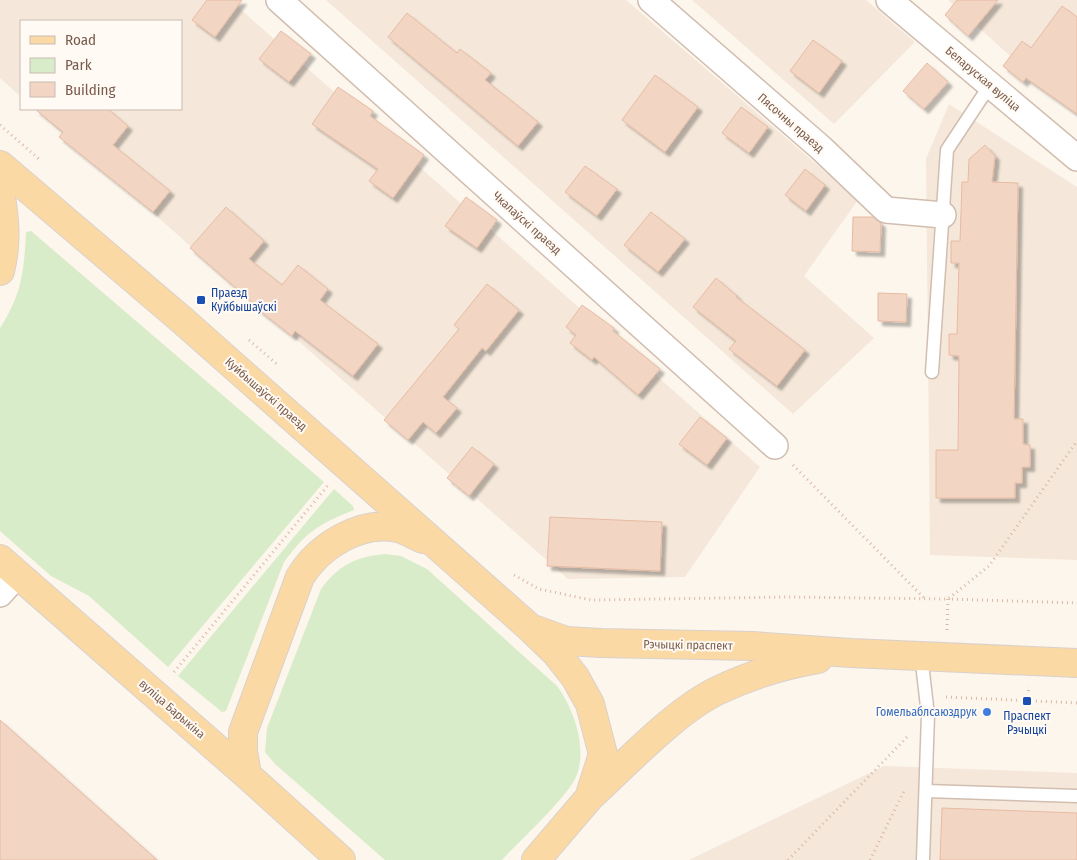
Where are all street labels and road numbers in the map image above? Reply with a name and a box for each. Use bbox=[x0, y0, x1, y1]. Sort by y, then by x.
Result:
street label: Беларуская вуліца bbox=[943, 44, 1023, 115]
street label: Пясочны праезд bbox=[755, 91, 827, 155]
street label: Чкалаўскі праезд bbox=[490, 189, 564, 257]
street label: Куйбышаўскі праезд bbox=[222, 355, 310, 433]
street label: Рэчыцкі праспект bbox=[643, 637, 733, 653]
street label: вуліца Барыкіна bbox=[136, 677, 208, 742]

